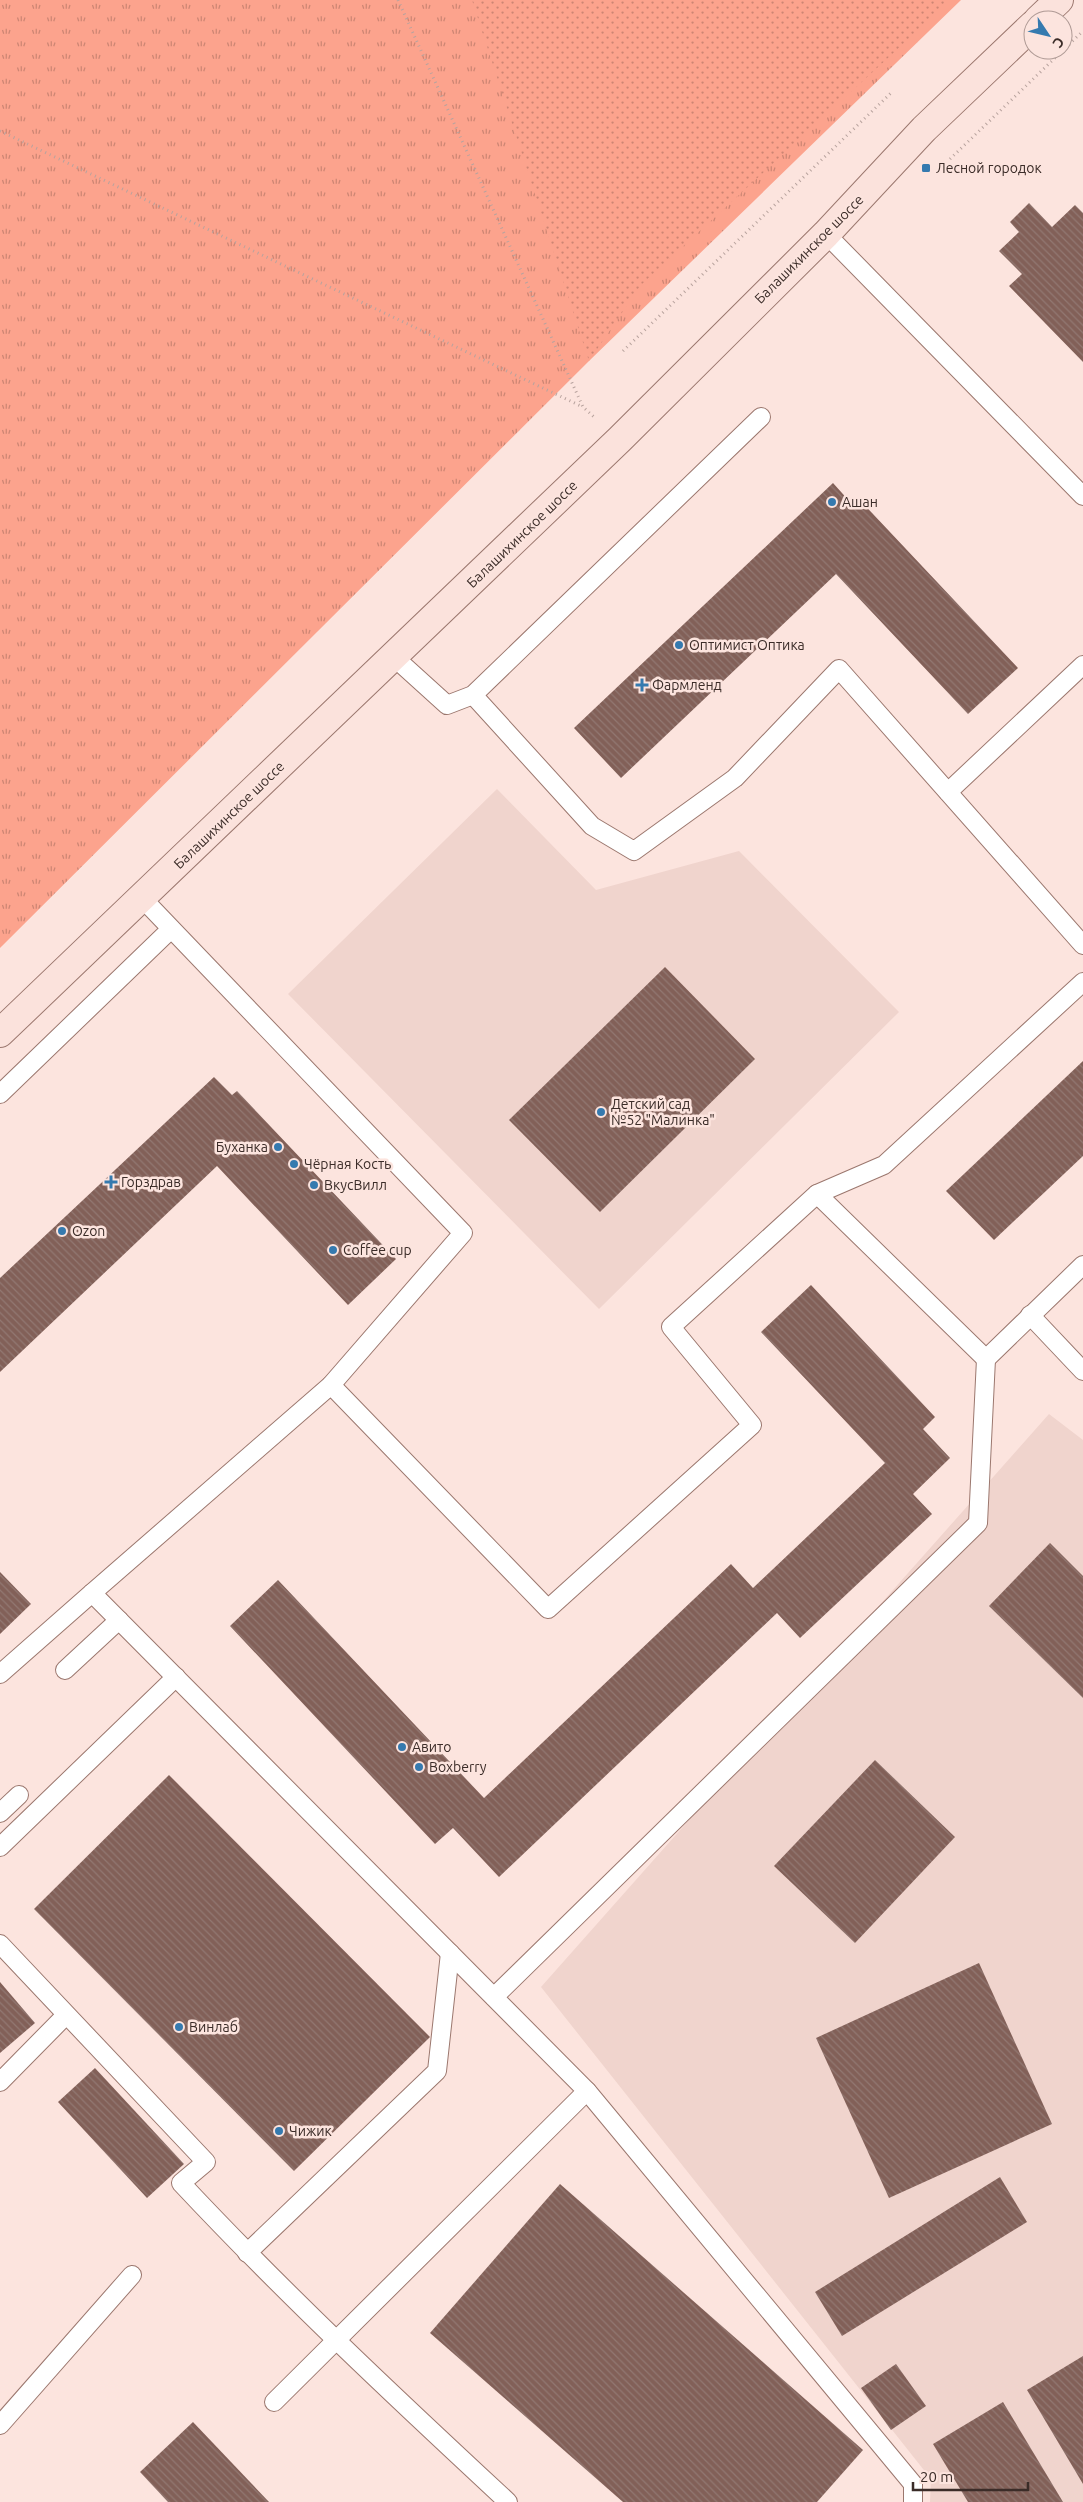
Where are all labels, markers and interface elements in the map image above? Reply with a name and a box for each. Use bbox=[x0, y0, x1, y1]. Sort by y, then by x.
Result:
north arrow bbox=[1023, 10, 1073, 60]
text: С bbox=[1050, 34, 1068, 51]
place label: Лесной городок bbox=[936, 160, 1042, 176]
marker: Лесной городок bbox=[920, 162, 932, 174]
street label: Балашихинское шоссе bbox=[751, 191, 867, 307]
street label: Балашихинское шоссе bbox=[463, 477, 581, 591]
place label: Ашан bbox=[842, 494, 878, 510]
marker: Ашан bbox=[826, 496, 838, 508]
place label: Оптимист Оптика bbox=[689, 637, 805, 653]
marker: Оптимист Оптика bbox=[673, 639, 685, 651]
place label: Фармленд bbox=[652, 677, 722, 693]
marker: Фармленд bbox=[636, 679, 648, 691]
street label: Балашихинское шоссе bbox=[170, 758, 288, 872]
place label: Детский сад №52 "Малинка" bbox=[611, 1096, 715, 1128]
marker: Детский сад №52 "Малинка" bbox=[595, 1106, 607, 1118]
place label: Буханка bbox=[216, 1139, 268, 1155]
marker: Буханка bbox=[272, 1141, 284, 1153]
place label: Чёрная Кость bbox=[304, 1156, 391, 1172]
marker: Чёрная Кость bbox=[288, 1158, 300, 1170]
place label: Горздрав bbox=[121, 1174, 181, 1190]
marker: Горздрав bbox=[105, 1176, 117, 1188]
place label: ВкусВилл bbox=[324, 1177, 387, 1193]
marker: ВкусВилл bbox=[308, 1179, 320, 1191]
place label: Ozon bbox=[72, 1223, 105, 1239]
marker: Ozon bbox=[56, 1225, 68, 1237]
place label: Coffee cup bbox=[343, 1242, 412, 1258]
marker: Coffee cup bbox=[327, 1244, 339, 1256]
place label: Авито bbox=[412, 1739, 452, 1755]
marker: Авито bbox=[396, 1741, 408, 1753]
place label: Boxberry bbox=[429, 1759, 487, 1775]
marker: Boxberry bbox=[413, 1761, 425, 1773]
place label: Винлаб bbox=[189, 2019, 238, 2035]
marker: Винлаб bbox=[173, 2021, 185, 2033]
place label: Чижик bbox=[289, 2123, 332, 2139]
marker: Чижик bbox=[273, 2125, 285, 2137]
scale bar bbox=[913, 2460, 1028, 2492]
text: 20 m bbox=[920, 2468, 953, 2485]

